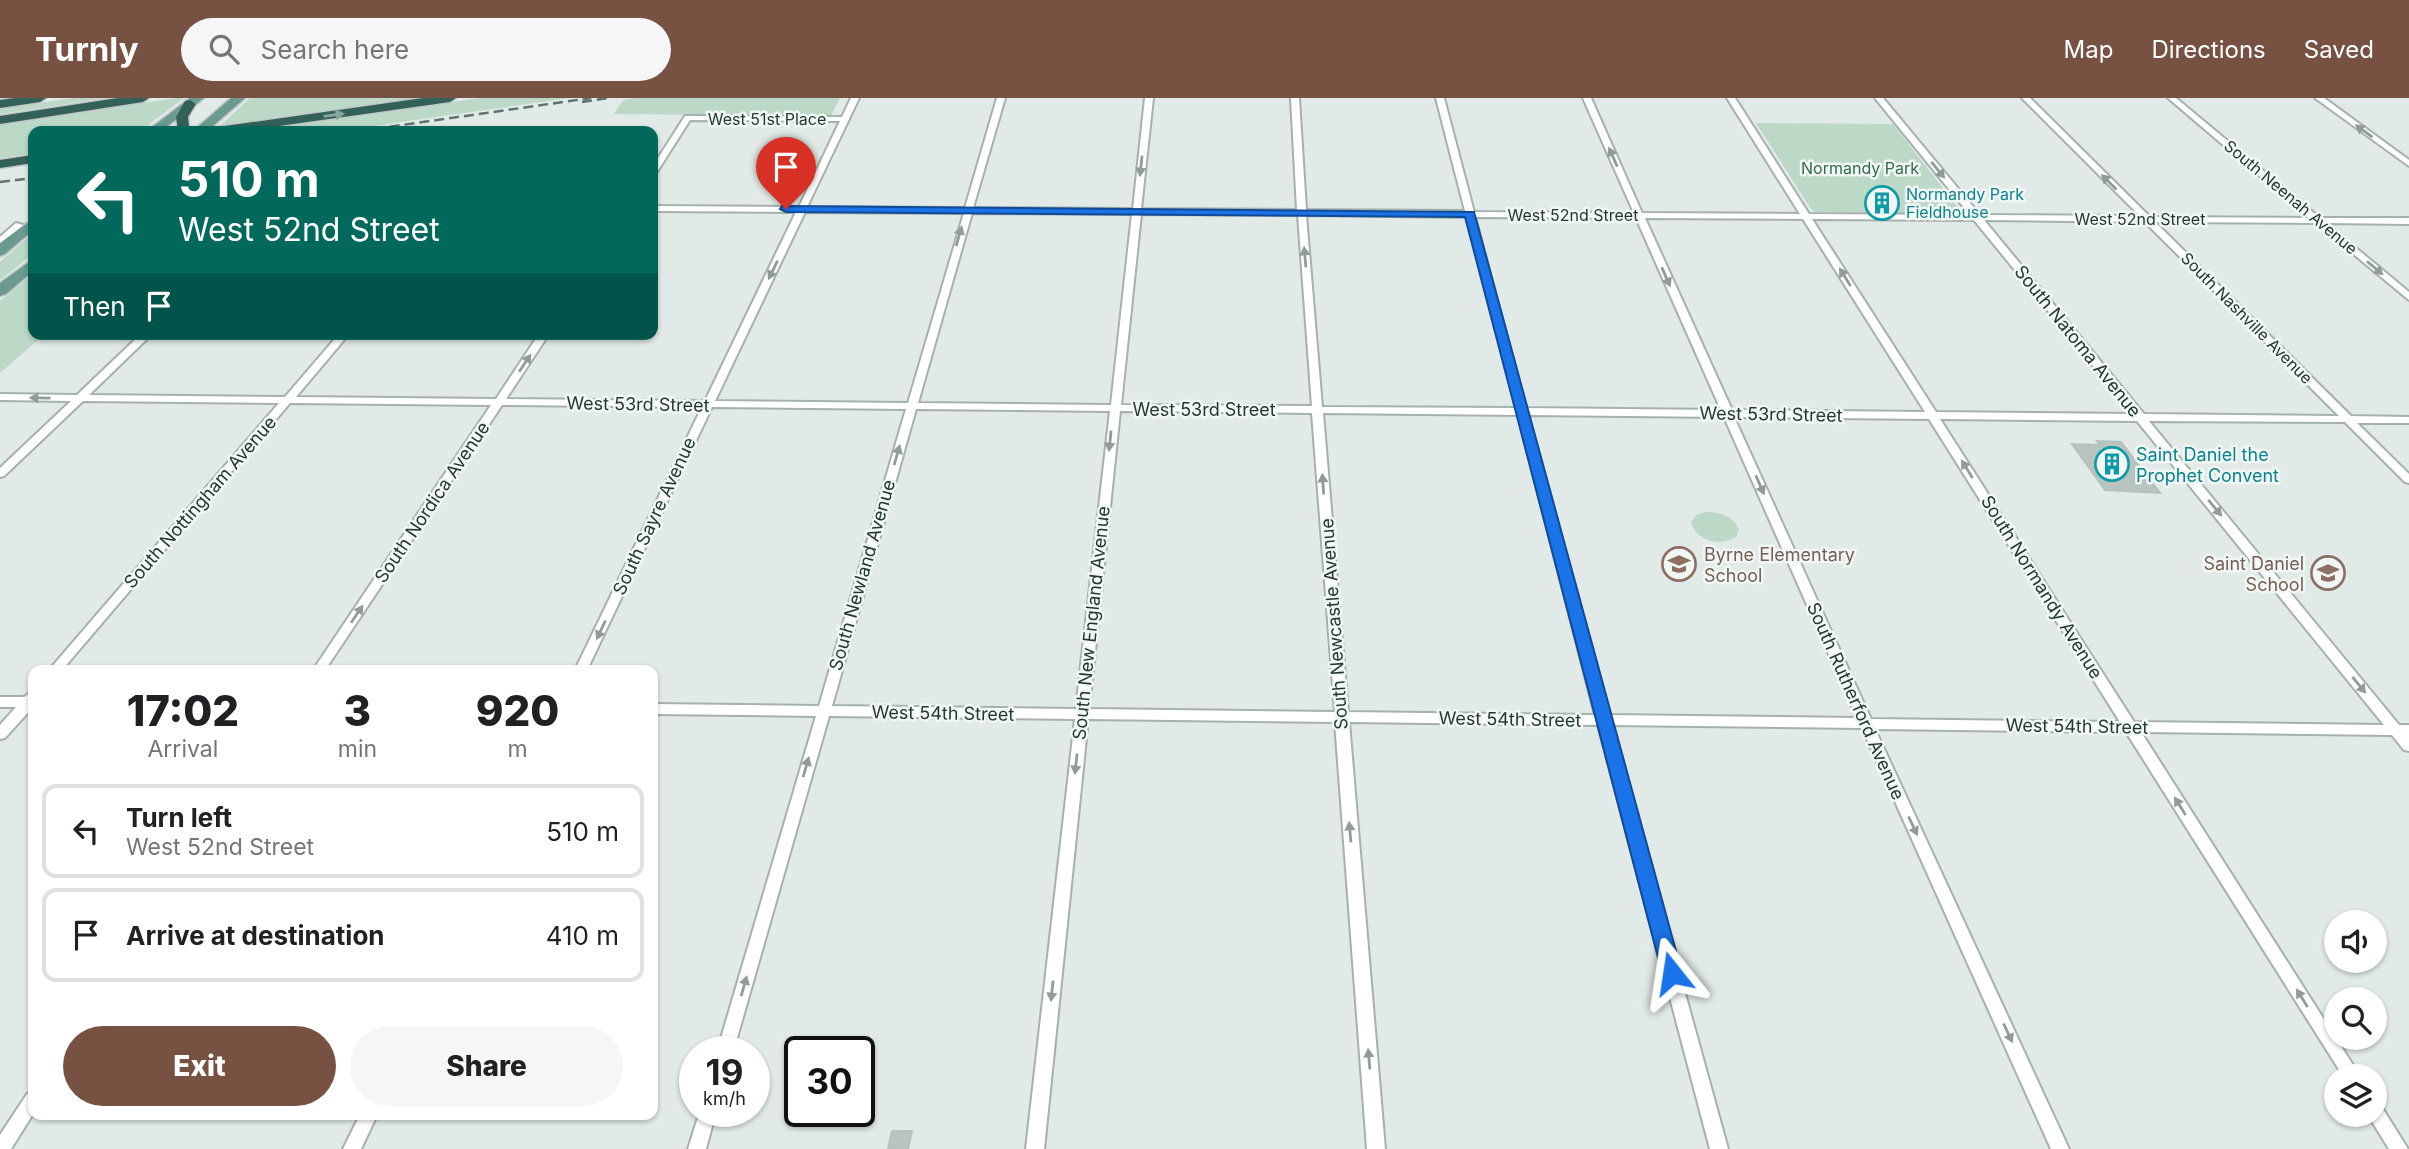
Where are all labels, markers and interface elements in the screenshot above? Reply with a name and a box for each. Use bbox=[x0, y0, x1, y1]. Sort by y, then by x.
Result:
search box bbox=[181, 18, 671, 81]
text: Turnly bbox=[35, 29, 139, 69]
icon: search bbox=[205, 30, 243, 68]
text: Search here bbox=[261, 34, 409, 65]
text: Map bbox=[2064, 35, 2113, 64]
text: Directions bbox=[2151, 35, 2266, 64]
text: Saved bbox=[2304, 35, 2374, 64]
one-way arrow bbox=[323, 109, 345, 120]
street label: West 51st Place bbox=[708, 109, 826, 129]
one-way arrow bbox=[2355, 124, 2373, 138]
street label: South Neenah Avenue bbox=[2220, 135, 2362, 259]
pin bbox=[756, 137, 816, 209]
one-way arrow bbox=[1607, 146, 1618, 167]
icon: arrive bbox=[767, 148, 805, 186]
text: 510 m bbox=[178, 150, 320, 209]
icon: left bbox=[63, 154, 154, 245]
one-way arrow bbox=[1136, 155, 1147, 177]
park label: Normandy Park bbox=[1801, 158, 1919, 178]
one-way arrow bbox=[1930, 161, 1945, 178]
one-way arrow bbox=[2101, 173, 2118, 190]
building icon: Normandy Park Fieldhouse bbox=[1863, 184, 1901, 222]
place label: Normandy Park Fieldhouse bbox=[1906, 184, 2024, 222]
street label: West 52nd Street bbox=[1508, 205, 1638, 225]
street label: West 52nd Street bbox=[2075, 209, 2205, 229]
text: West 52nd Street bbox=[178, 210, 440, 249]
one-way arrow bbox=[955, 225, 965, 246]
one-way arrow bbox=[1299, 246, 1310, 268]
street label: South Nashville Avenue bbox=[2177, 248, 2317, 388]
one-way arrow bbox=[767, 260, 778, 280]
one-way arrow bbox=[2366, 260, 2383, 275]
street label: South Natoma Avenue bbox=[2010, 261, 2146, 421]
one-way arrow bbox=[1661, 267, 1672, 288]
one-way arrow bbox=[1839, 267, 1852, 286]
icon: arrive bbox=[140, 287, 178, 325]
text: Then bbox=[63, 291, 126, 322]
one-way arrow bbox=[518, 354, 531, 373]
one-way arrow bbox=[29, 392, 51, 404]
street label: West 53rd Street bbox=[566, 392, 710, 416]
street label: West 53rd Street bbox=[1132, 399, 1276, 420]
street label: West 53rd Street bbox=[1699, 402, 1843, 426]
street label: South Nottingham Avenue bbox=[120, 412, 280, 592]
street label: South Nordica Avenue bbox=[370, 418, 494, 586]
one-way arrow bbox=[1104, 430, 1115, 452]
street label: South Sayre Avenue bbox=[608, 434, 700, 598]
one-way arrow bbox=[892, 444, 902, 465]
place label: Saint Daniel the Prophet Convent bbox=[2136, 444, 2279, 486]
building icon: Saint Daniel the Prophet Convent bbox=[2093, 445, 2131, 483]
one-way arrow bbox=[1960, 459, 1973, 479]
one-way arrow bbox=[1317, 472, 1328, 494]
one-way arrow bbox=[1754, 475, 1766, 495]
street label: South Newland Avenue bbox=[825, 477, 899, 673]
street label: South Normandy Avenue bbox=[1977, 492, 2107, 682]
one-way arrow bbox=[2207, 500, 2222, 517]
street label: South New England Avenue bbox=[1068, 505, 1114, 741]
street label: South Newcastle Avenue bbox=[1316, 518, 1352, 730]
place label: Byrne Elementary School bbox=[1704, 544, 1855, 586]
school or university icon: Byrne Elementary School bbox=[1660, 545, 1698, 583]
place label: Saint Daniel School bbox=[2203, 553, 2304, 595]
school or university icon: Saint Daniel School bbox=[2309, 554, 2347, 592]
street label: South Rutherford Avenue bbox=[1803, 599, 1909, 803]
one-way arrow bbox=[351, 604, 364, 623]
one-way arrow bbox=[595, 620, 606, 640]
one-way arrow bbox=[2351, 676, 2366, 693]
text: 17:02 bbox=[127, 685, 239, 736]
text: 3 bbox=[344, 685, 371, 736]
text: 920 bbox=[476, 685, 559, 736]
street label: West 54th Street bbox=[871, 701, 1015, 725]
street label: West 54th Street bbox=[1438, 707, 1582, 731]
street label: West 54th Street bbox=[2005, 714, 2149, 738]
text: Arrival bbox=[147, 735, 218, 763]
text: min bbox=[338, 735, 377, 763]
text: m bbox=[507, 735, 528, 763]
one-way arrow bbox=[1070, 753, 1081, 775]
one-way arrow bbox=[801, 756, 812, 778]
one-way arrow bbox=[2174, 796, 2187, 816]
text: Turn left bbox=[126, 802, 232, 833]
icon: left bbox=[67, 812, 105, 850]
text: 510 m bbox=[546, 816, 619, 847]
one-way arrow bbox=[1908, 816, 1919, 837]
one-way arrow bbox=[1345, 821, 1356, 843]
text: West 52nd Street bbox=[126, 833, 314, 861]
map controls bbox=[2324, 910, 2387, 1127]
button: sound bbox=[2324, 910, 2387, 973]
icon: arrive bbox=[67, 916, 105, 954]
text: Arrive at destination bbox=[126, 920, 385, 951]
text: 410 m bbox=[546, 920, 619, 951]
position arrow bbox=[1635, 936, 1709, 1010]
one-way arrow bbox=[739, 975, 749, 996]
one-way arrow bbox=[1046, 980, 1057, 1002]
button: search bbox=[2324, 987, 2387, 1050]
one-way arrow bbox=[2296, 988, 2309, 1008]
one-way arrow bbox=[2003, 1023, 2014, 1044]
button: Exit bbox=[63, 1026, 336, 1106]
button: Share bbox=[350, 1026, 623, 1106]
speed limit sign: 30 bbox=[784, 1036, 875, 1127]
one-way arrow bbox=[1363, 1048, 1374, 1070]
text: 19 bbox=[706, 1051, 743, 1093]
button: layers bbox=[2324, 1064, 2387, 1127]
text: km/h bbox=[703, 1088, 746, 1109]

